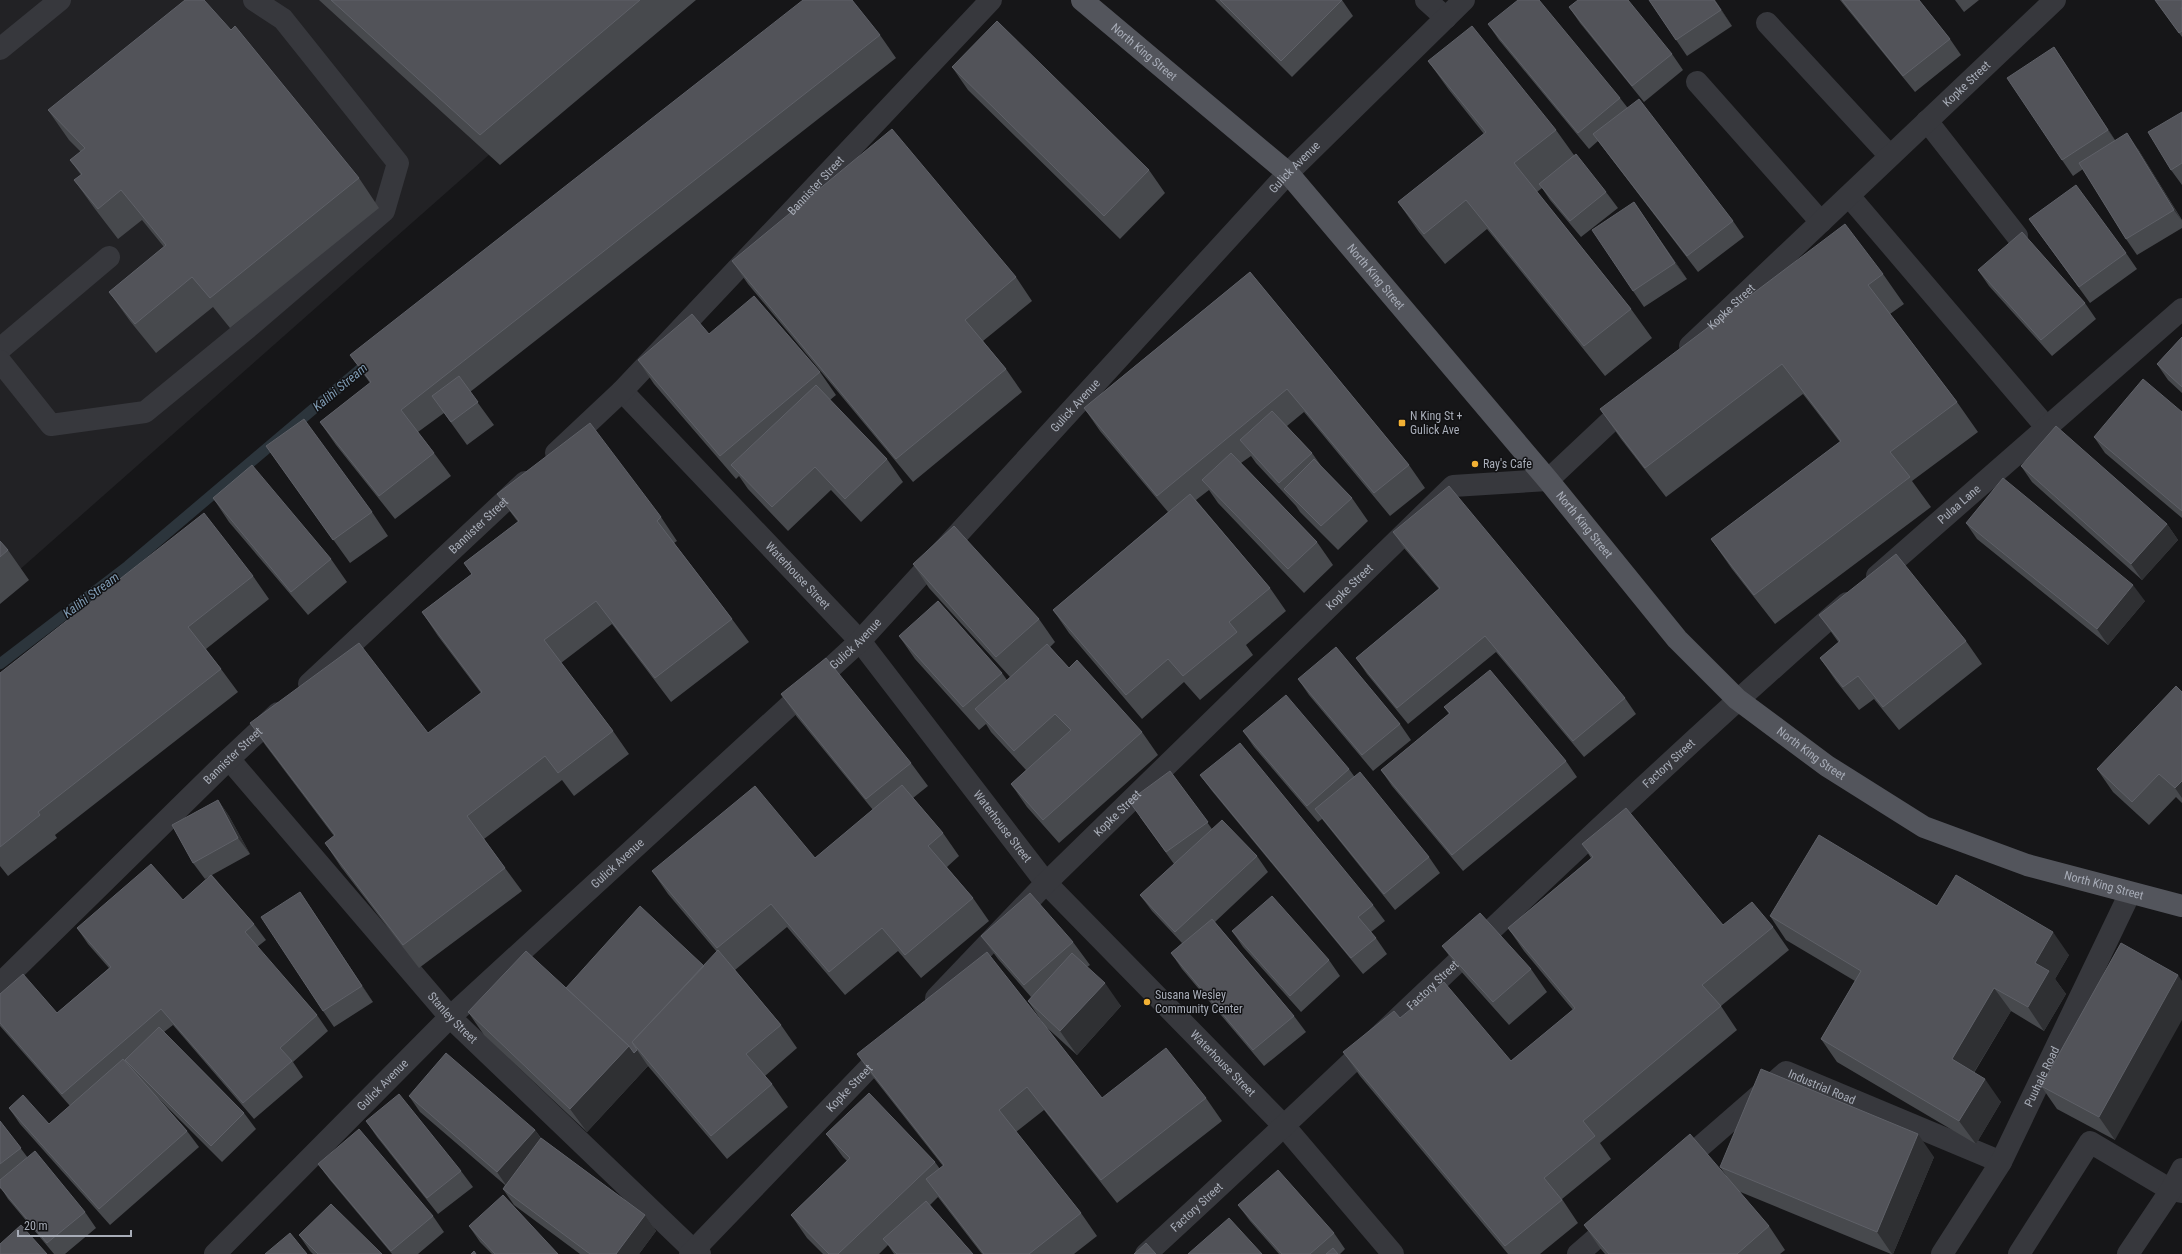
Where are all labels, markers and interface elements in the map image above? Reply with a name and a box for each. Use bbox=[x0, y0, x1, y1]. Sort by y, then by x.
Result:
street label: North King Street bbox=[1108, 21, 1180, 84]
street label: Kopke Street bbox=[1940, 58, 1993, 110]
street label: Gulick Avenue bbox=[1266, 138, 1323, 196]
street label: Bannister Street bbox=[785, 153, 847, 218]
street label: North King Street bbox=[1344, 241, 1408, 313]
street label: Kopke Street bbox=[1705, 281, 1758, 333]
water label: Kalihi Stream bbox=[310, 360, 370, 414]
street label: Gulick Avenue bbox=[1048, 376, 1103, 435]
place label: N King St + Gulick Ave bbox=[1410, 409, 1463, 437]
marker: N King St + Gulick Ave bbox=[1397, 418, 1407, 428]
place label: Ray's Cafe bbox=[1483, 457, 1532, 471]
marker: Ray's Cafe bbox=[1470, 459, 1480, 469]
street label: Pulaa Lane bbox=[1935, 481, 1984, 527]
street label: North King Street bbox=[1553, 489, 1616, 561]
street label: Bannister Street bbox=[446, 494, 511, 557]
street label: Waterhouse Street bbox=[763, 539, 833, 612]
street label: Kopke Street bbox=[1323, 561, 1376, 613]
water label: Kalihi Stream bbox=[60, 569, 122, 621]
street label: Gulick Avenue bbox=[827, 615, 885, 672]
street label: Bannister Street bbox=[201, 724, 265, 787]
street label: North King Street bbox=[1774, 724, 1849, 783]
street label: Factory Street bbox=[1640, 736, 1698, 791]
street label: Kopke Street bbox=[1091, 787, 1144, 839]
street label: Waterhouse Street bbox=[970, 788, 1035, 866]
street label: Gulick Avenue bbox=[588, 835, 647, 891]
street label: North King Street bbox=[2063, 868, 2145, 903]
street label: Factory Street bbox=[1404, 957, 1462, 1013]
place label: Susana Wesley Community Center bbox=[1155, 988, 1243, 1016]
street label: Stanley Street bbox=[425, 989, 480, 1047]
marker: Susana Wesley Community Center bbox=[1142, 997, 1152, 1007]
street label: Waterhouse Street bbox=[1187, 1027, 1259, 1100]
street label: Puuhale Road bbox=[2022, 1044, 2062, 1109]
street label: Gulick Avenue bbox=[354, 1056, 411, 1114]
street label: Kopke Street bbox=[823, 1061, 876, 1115]
street label: Industrial Road bbox=[1786, 1067, 1858, 1107]
street label: Factory Street bbox=[1168, 1179, 1226, 1235]
scale bar bbox=[18, 1212, 131, 1238]
text: 20 m bbox=[24, 1219, 48, 1233]

